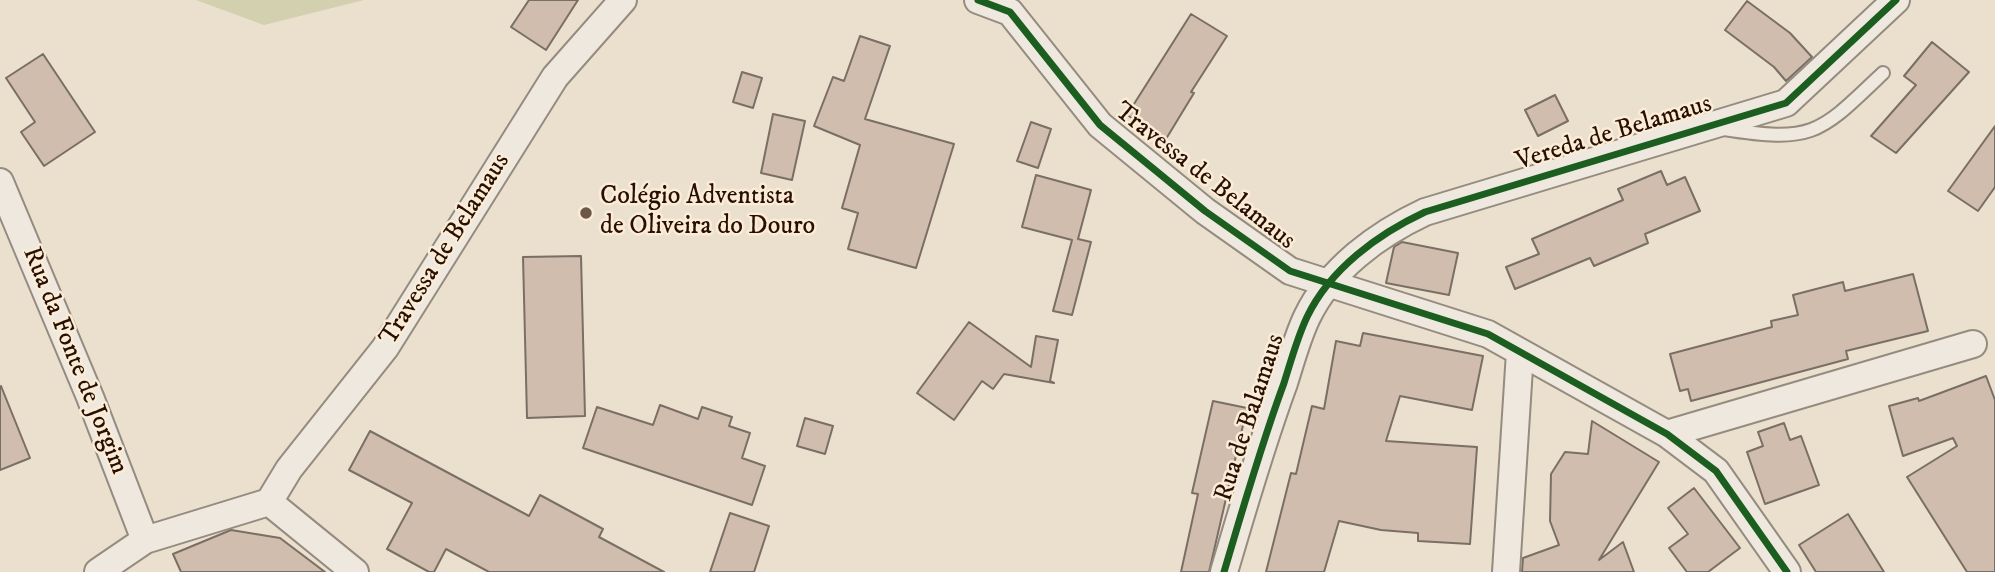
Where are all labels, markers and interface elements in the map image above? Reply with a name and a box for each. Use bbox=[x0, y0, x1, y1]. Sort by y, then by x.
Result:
street label: Vereda de Belamaus bbox=[1512, 89, 1716, 179]
street label: Travessa de Belamaus bbox=[1107, 97, 1301, 257]
street label: Travessa de Belamaus bbox=[374, 148, 518, 352]
place label: Colégio Adventista de Oliveira do Douro bbox=[600, 182, 815, 244]
marker: Colégio Adventista de Oliveira do Douro bbox=[578, 205, 594, 221]
street label: Rua da Fonte de Jorgim bbox=[14, 243, 134, 479]
street label: Rua de Balamaus bbox=[1209, 330, 1293, 506]

